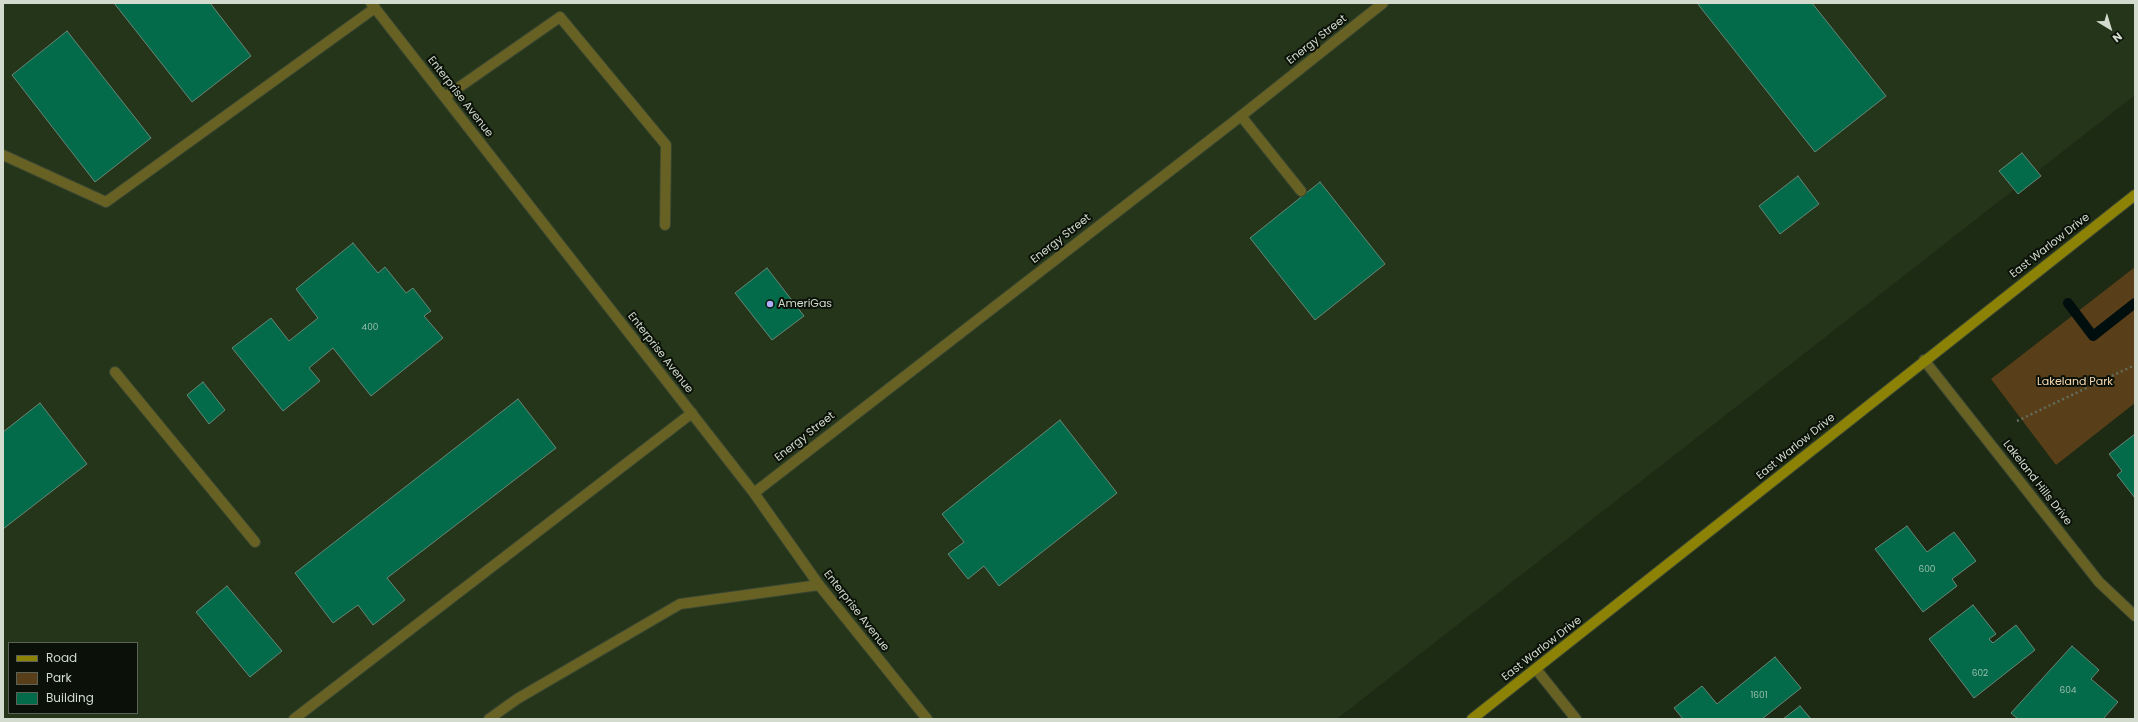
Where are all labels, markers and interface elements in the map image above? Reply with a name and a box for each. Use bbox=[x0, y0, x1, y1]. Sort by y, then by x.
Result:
north arrow bbox=[2090, 8, 2130, 48]
street label: Energy Street bbox=[1284, 13, 1350, 67]
text: N bbox=[2109, 29, 2126, 46]
street label: Enterprise Avenue bbox=[424, 54, 496, 140]
street label: East Warlow Drive bbox=[2008, 211, 2092, 281]
street label: Energy Street bbox=[1028, 212, 1094, 266]
place label: AmeriGas bbox=[778, 297, 832, 311]
marker: AmeriGas bbox=[765, 299, 775, 309]
street label: Enterprise Avenue bbox=[624, 310, 696, 396]
house number: 400 bbox=[362, 323, 378, 333]
park label: Lakeland Park bbox=[2037, 375, 2113, 389]
street label: Energy Street bbox=[772, 410, 838, 464]
street label: East Warlow Drive bbox=[1754, 411, 1838, 483]
street label: Lakeland Hills Drive bbox=[2000, 438, 2074, 528]
house number: 600 bbox=[1918, 565, 1936, 575]
street label: Enterprise Avenue bbox=[820, 568, 892, 654]
street label: East Warlow Drive bbox=[1500, 614, 1584, 684]
legend bbox=[8, 642, 138, 714]
text: Road bbox=[46, 649, 77, 666]
text: Park bbox=[46, 669, 72, 686]
house number: 602 bbox=[1972, 669, 1988, 679]
house number: 604 bbox=[2059, 686, 2077, 696]
text: Building bbox=[46, 689, 94, 706]
house number: 1601 bbox=[1750, 691, 1768, 701]

